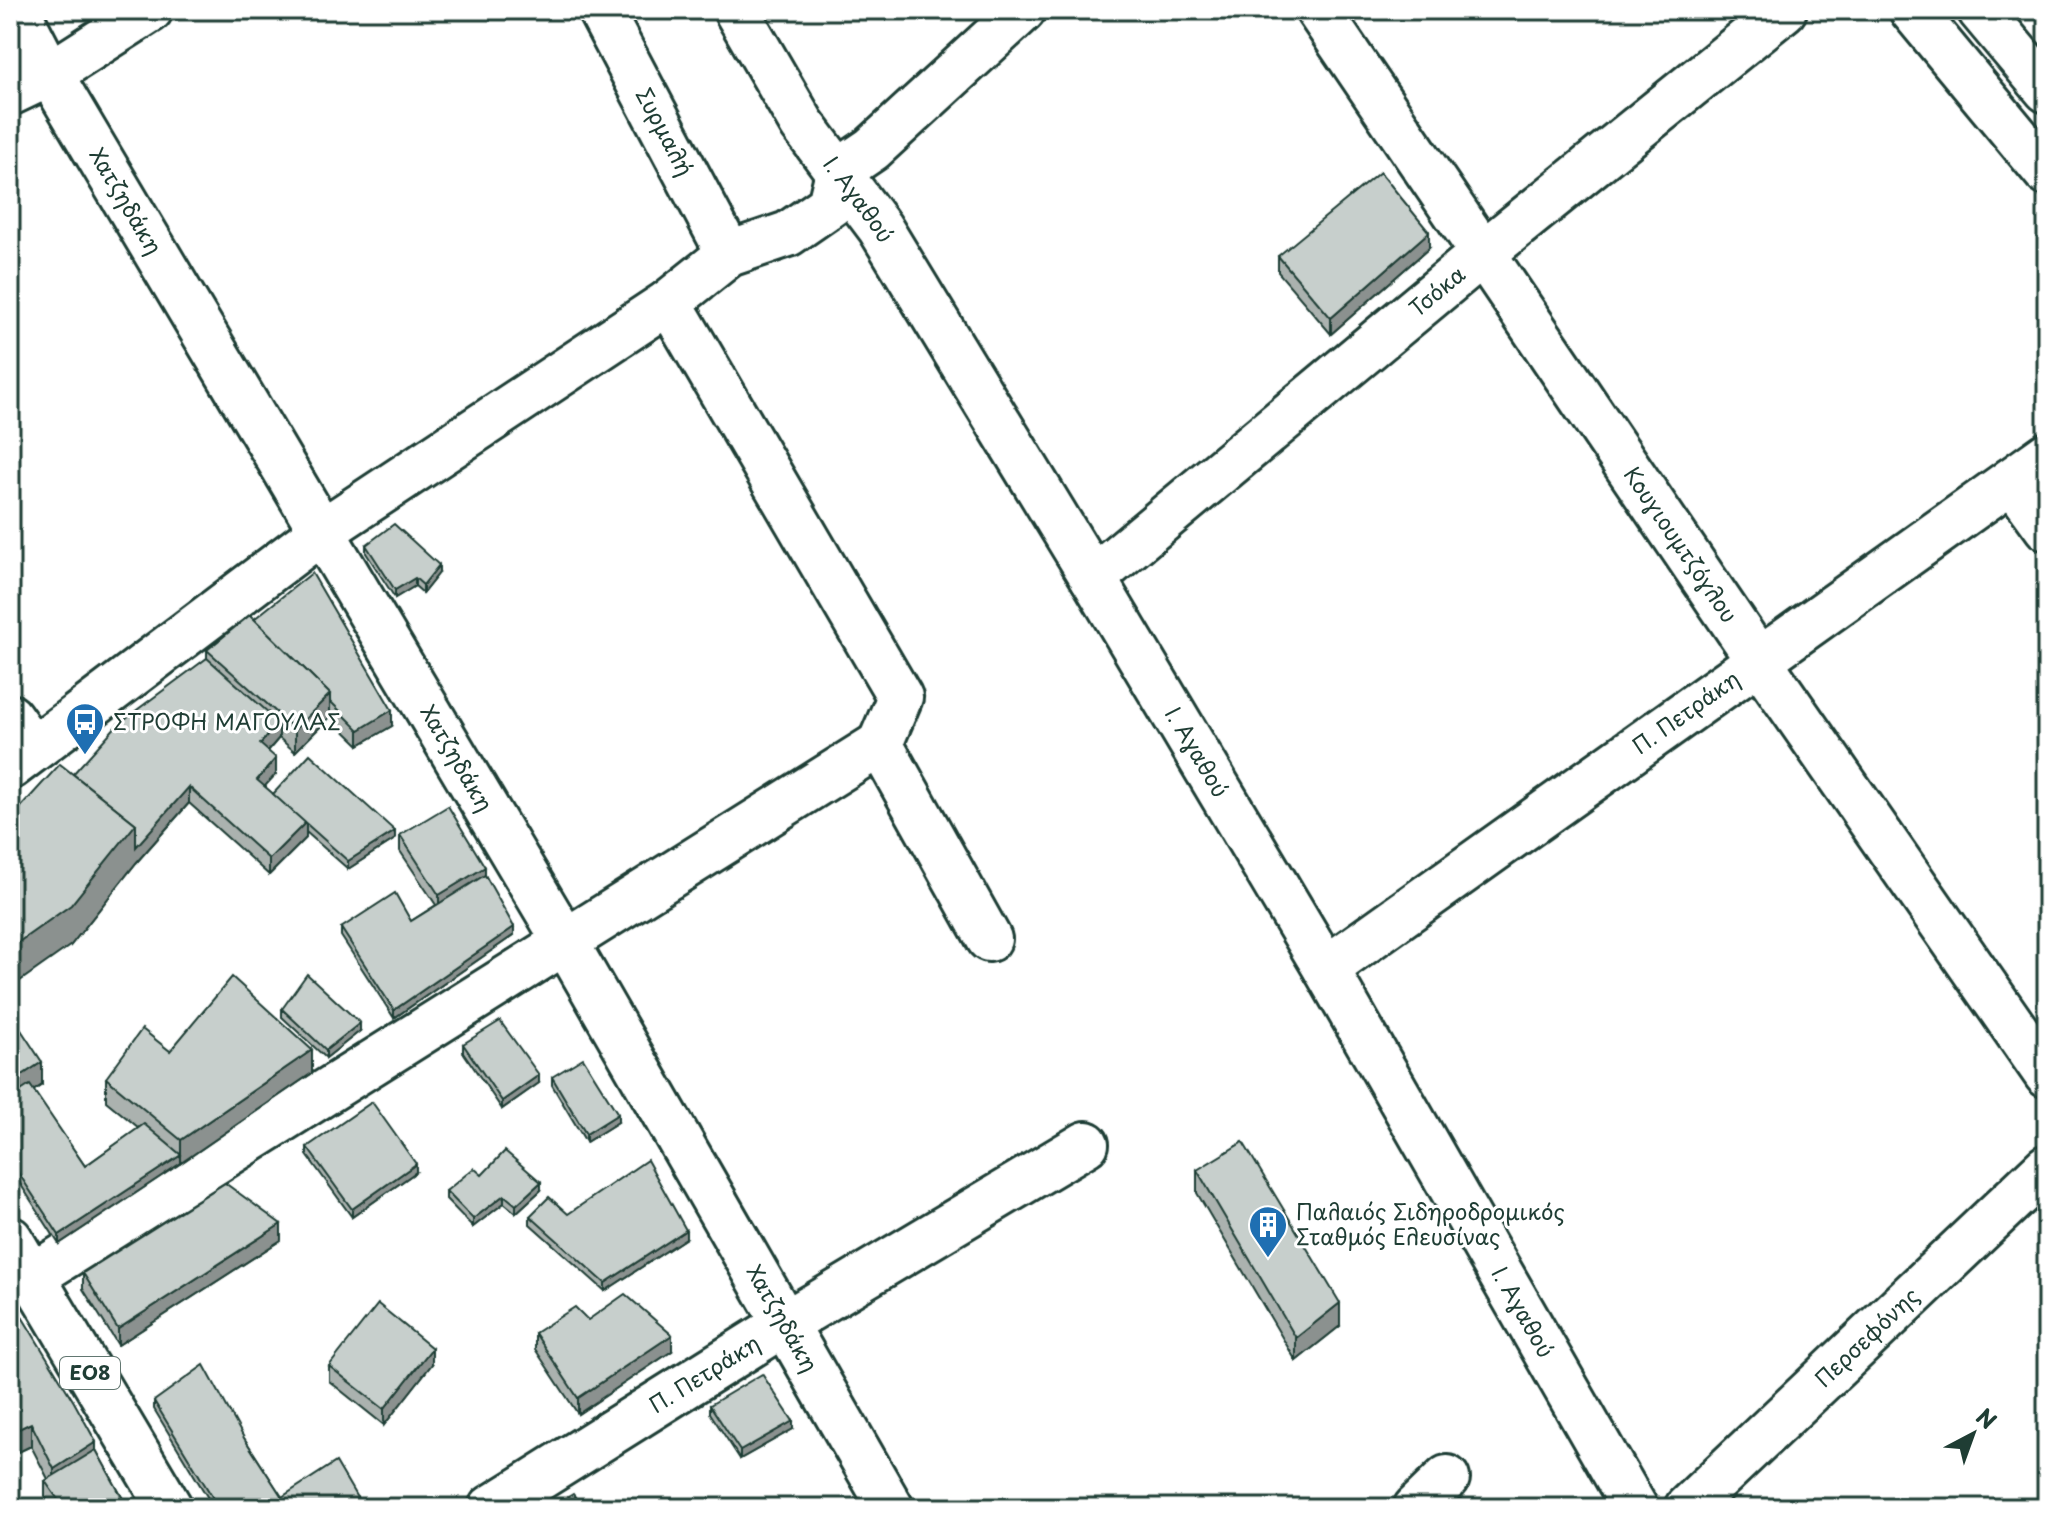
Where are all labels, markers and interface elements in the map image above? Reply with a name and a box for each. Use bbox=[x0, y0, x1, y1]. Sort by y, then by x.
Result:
street label: Συρμαλή bbox=[629, 81, 703, 181]
street label: Χατζηδάκη bbox=[82, 141, 171, 260]
street label: Ι. Αγαθού bbox=[816, 148, 903, 248]
street label: Τσόκα bbox=[1401, 257, 1471, 323]
street label: Κουγιουμτζόγλου bbox=[1617, 459, 1747, 629]
street label: Π. Πετράκη bbox=[1624, 661, 1746, 761]
street label: Χατζηδάκη bbox=[413, 698, 502, 817]
street label: Ι. Αγαθού bbox=[1158, 700, 1238, 803]
bus stop icon: ΣΤΡΟΦΗ ΜΑΓΟΥΛΑΣ bbox=[64, 701, 106, 756]
place label: ΣΤΡΟΦΗ ΜΑΓΟΥΛΑΣ bbox=[113, 704, 341, 737]
place label: Παλαιός Σιδηροδρομικός Σταθμός Ελευσίνας bbox=[1296, 1194, 1565, 1252]
building icon: Παλαιός Σιδηροδρομικός Σταθμός Ελευσίνας bbox=[1247, 1204, 1289, 1259]
street label: Χατζηδάκη bbox=[739, 1258, 827, 1378]
street label: Ι. Αγαθού bbox=[1485, 1260, 1563, 1363]
street label: Περσεφόνης bbox=[1807, 1279, 1925, 1394]
street label: Π. Πετράκη bbox=[642, 1326, 766, 1420]
road number: ΕΟ8 bbox=[60, 1357, 120, 1389]
north arrow bbox=[1933, 1394, 2013, 1474]
text: N bbox=[1970, 1400, 2005, 1436]

